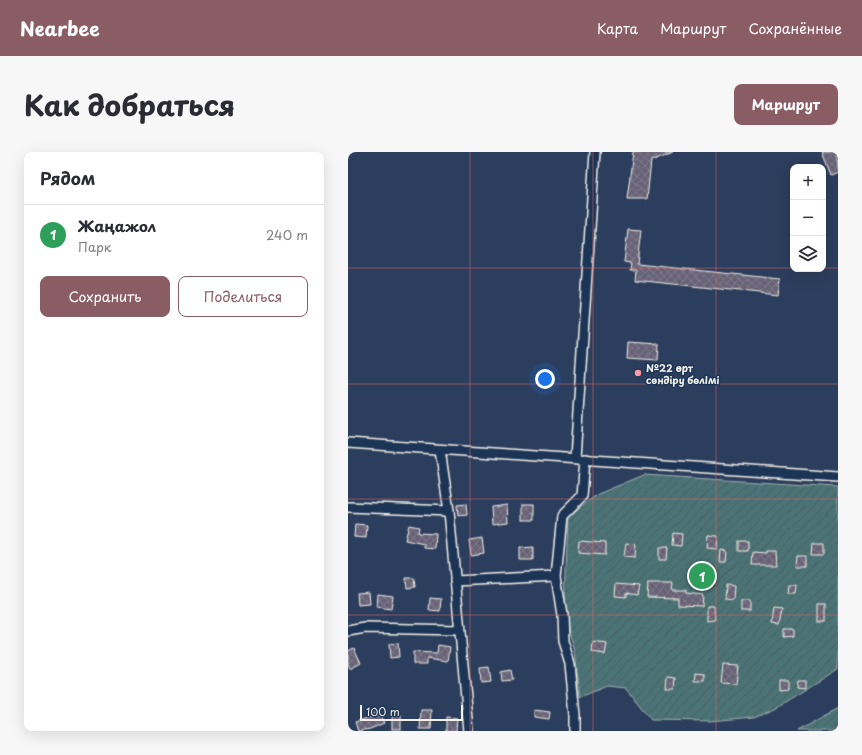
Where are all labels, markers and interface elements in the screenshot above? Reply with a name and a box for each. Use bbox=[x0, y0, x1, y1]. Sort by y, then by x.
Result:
text: Nearbee bbox=[20, 14, 100, 42]
text: Карта bbox=[597, 18, 638, 39]
text: Маршрут bbox=[660, 18, 726, 39]
text: Сохранённые bbox=[748, 18, 842, 39]
text: Как добраться bbox=[24, 83, 235, 126]
button: Маршрут bbox=[734, 84, 838, 125]
map controls bbox=[790, 164, 826, 272]
button: + bbox=[790, 164, 826, 200]
text: Рядом bbox=[40, 165, 95, 191]
button: − bbox=[790, 200, 826, 236]
text: Жаңажол bbox=[78, 214, 156, 237]
text: 1 bbox=[50, 225, 56, 244]
text: 240 m bbox=[266, 225, 308, 244]
button: layers bbox=[790, 236, 826, 272]
text: Парк bbox=[78, 237, 112, 256]
button: Сохранить bbox=[40, 276, 170, 317]
button: Поделиться bbox=[178, 276, 308, 317]
place label: №22 өрт сөндіру бөлімі bbox=[646, 360, 719, 387]
marker: №22 өрт сөндіру бөлімі bbox=[633, 368, 643, 378]
your location bbox=[535, 369, 555, 389]
pin: 1 bbox=[689, 561, 715, 591]
scale bar bbox=[360, 703, 463, 722]
text: 100 m bbox=[366, 703, 400, 720]

